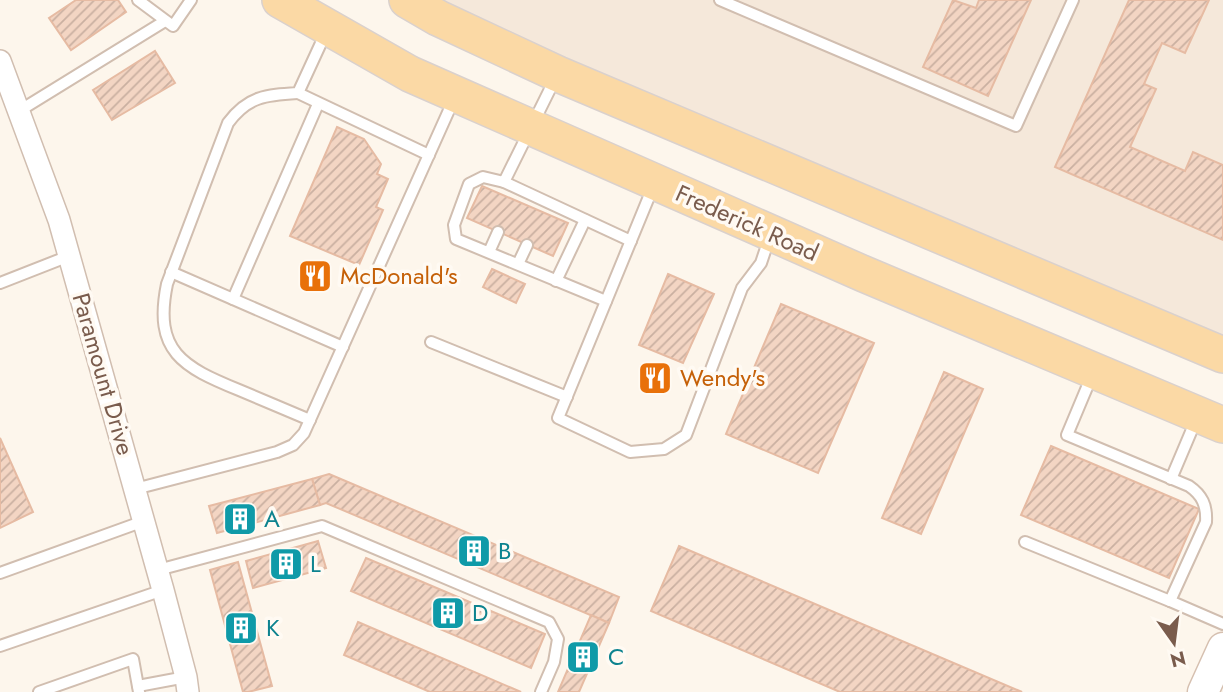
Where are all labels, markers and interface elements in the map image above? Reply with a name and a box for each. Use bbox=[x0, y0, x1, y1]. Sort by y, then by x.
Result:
street label: Frederick Road bbox=[670, 175, 824, 270]
restaurant icon: McDonald's bbox=[296, 257, 334, 295]
place label: McDonald's bbox=[340, 258, 458, 293]
street label: Paramount Drive bbox=[64, 289, 143, 459]
restaurant icon: Wendy's bbox=[636, 359, 674, 397]
place label: Wendy's bbox=[680, 360, 765, 395]
building icon: A bbox=[221, 500, 259, 538]
place label: A bbox=[264, 501, 280, 536]
building icon: B bbox=[455, 532, 493, 570]
place label: B bbox=[498, 533, 511, 568]
building icon: L bbox=[267, 545, 305, 583]
place label: L bbox=[310, 546, 321, 581]
building icon: D bbox=[429, 594, 467, 632]
place label: D bbox=[472, 595, 488, 630]
north arrow bbox=[1139, 608, 1209, 678]
building icon: K bbox=[222, 609, 260, 647]
place label: K bbox=[266, 610, 280, 645]
building icon: C bbox=[564, 638, 602, 676]
place label: C bbox=[608, 639, 624, 674]
text: N bbox=[1167, 644, 1189, 674]

